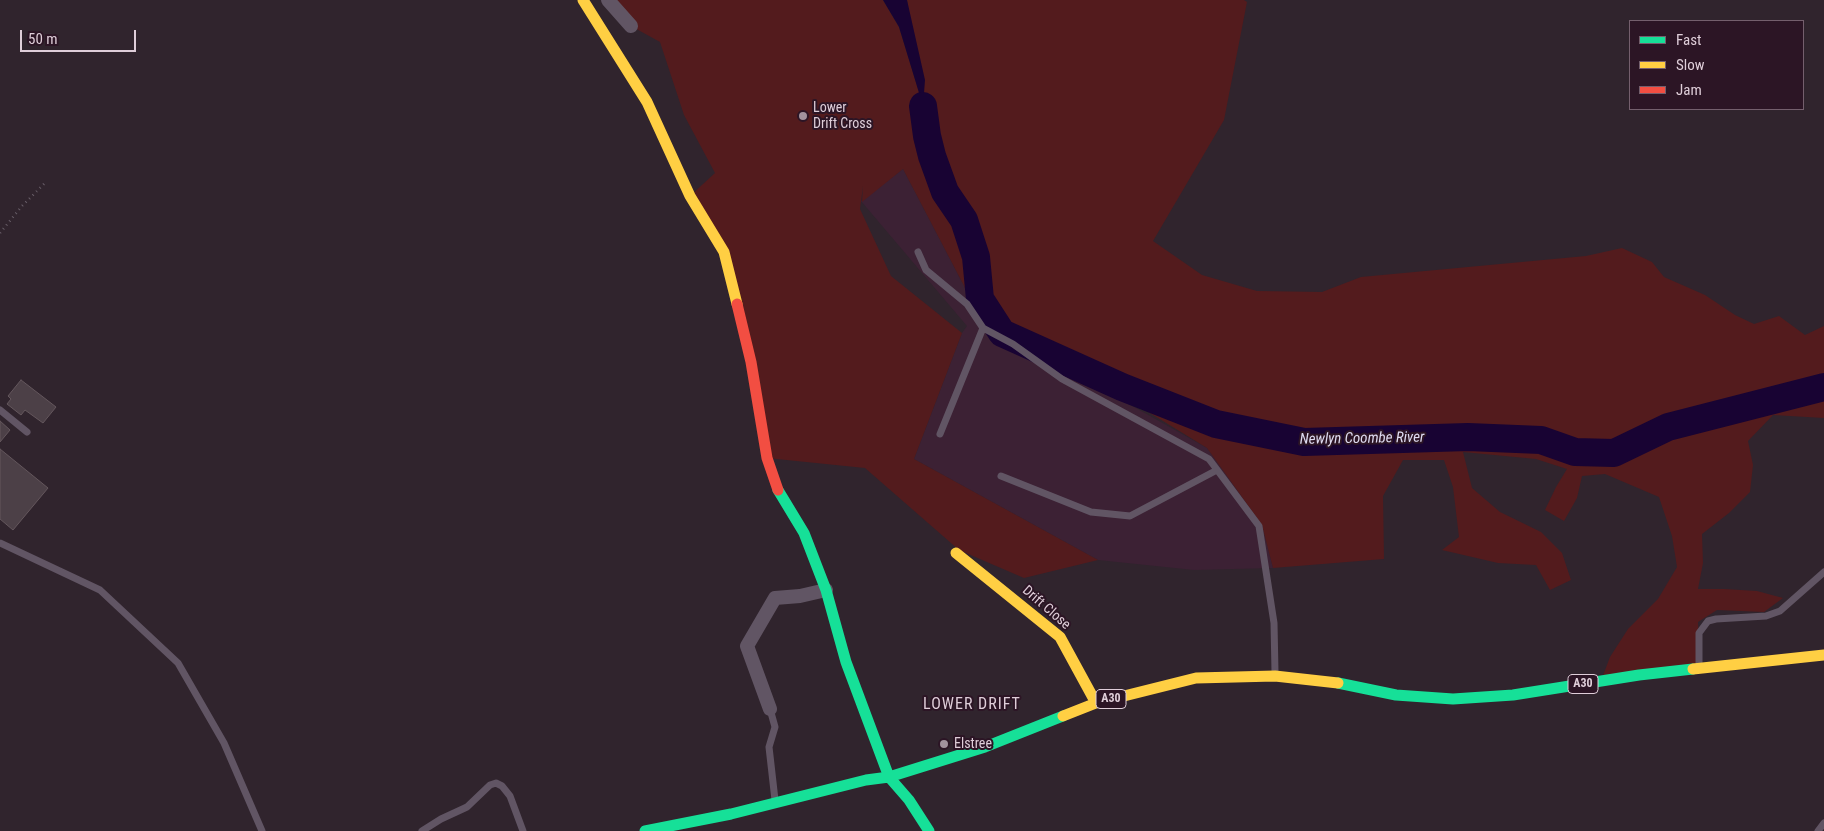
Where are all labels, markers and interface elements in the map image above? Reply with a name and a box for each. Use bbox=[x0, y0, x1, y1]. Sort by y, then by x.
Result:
scale bar bbox=[22, 20, 139, 52]
legend bbox=[1629, 20, 1804, 110]
text: 50 m bbox=[28, 30, 58, 48]
text: Fast bbox=[1676, 31, 1701, 49]
text: Slow bbox=[1676, 56, 1705, 74]
text: Jam bbox=[1676, 81, 1702, 99]
place label: Lower Drift Cross bbox=[813, 100, 872, 132]
marker: Lower Drift Cross bbox=[797, 110, 809, 122]
water label: Newlyn Coombe River bbox=[1299, 429, 1425, 449]
street label: Drift Close bbox=[1018, 583, 1074, 633]
road number: A30 bbox=[1568, 674, 1598, 694]
road number: A30 bbox=[1096, 690, 1126, 709]
district label: LOWER DRIFT bbox=[922, 695, 1022, 715]
place label: Elstree bbox=[954, 736, 992, 752]
marker: Elstree bbox=[938, 738, 950, 750]

